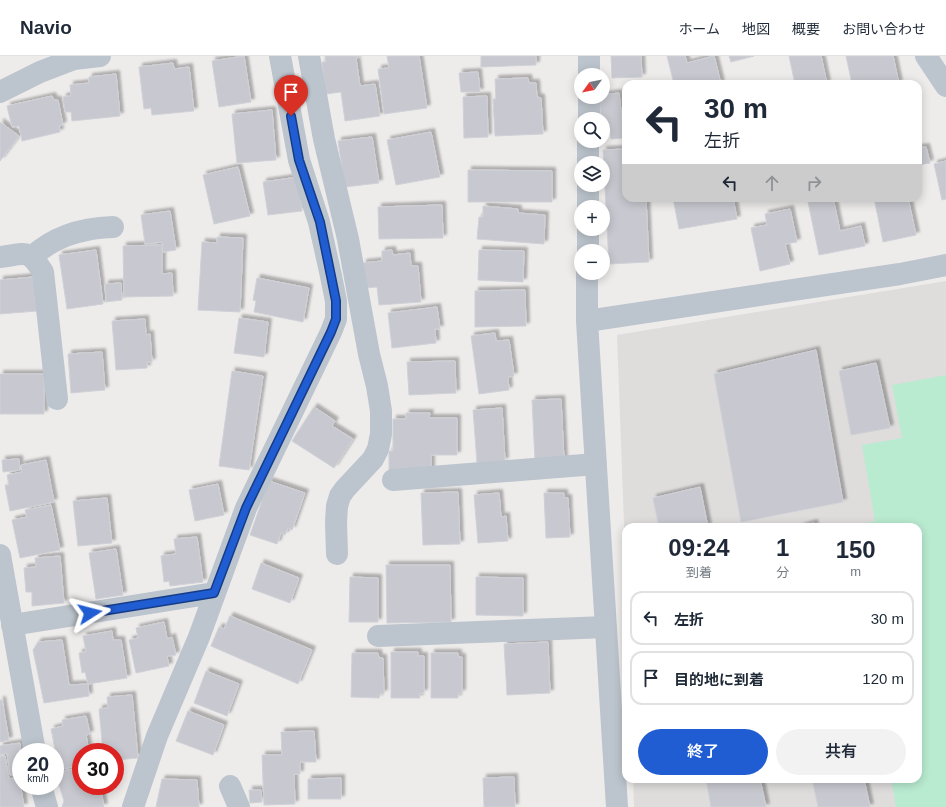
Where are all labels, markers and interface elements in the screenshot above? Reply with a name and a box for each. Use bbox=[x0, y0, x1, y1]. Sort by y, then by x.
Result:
text: Navio bbox=[20, 17, 72, 38]
text: ホーム bbox=[678, 21, 720, 37]
text: 地図 bbox=[742, 21, 770, 37]
text: 概要 bbox=[792, 21, 820, 37]
text: お問い合わせ bbox=[842, 21, 926, 37]
north arrow bbox=[574, 68, 610, 104]
map controls bbox=[574, 68, 610, 280]
pin bbox=[274, 75, 308, 116]
icon: arrive bbox=[280, 81, 302, 103]
text: 30 m bbox=[704, 93, 768, 124]
icon: left bbox=[638, 96, 690, 148]
button: search bbox=[574, 112, 610, 148]
text: 左折 bbox=[704, 131, 740, 151]
button: layers bbox=[574, 156, 610, 192]
icon: left bbox=[719, 172, 741, 194]
icon: ahead bbox=[761, 172, 783, 194]
icon: right bbox=[803, 172, 825, 194]
button: + bbox=[574, 200, 610, 236]
button: − bbox=[574, 244, 610, 280]
text: 09:24 bbox=[668, 534, 730, 561]
text: 1 bbox=[776, 534, 789, 561]
text: 150 bbox=[836, 536, 876, 563]
text: m bbox=[850, 564, 861, 579]
text: 到着 bbox=[686, 565, 712, 580]
text: 分 bbox=[776, 565, 789, 580]
position arrow bbox=[69, 592, 111, 634]
icon: left bbox=[640, 607, 662, 629]
text: 30 m bbox=[871, 610, 904, 627]
text: 左折 bbox=[674, 611, 704, 628]
icon: arrive bbox=[640, 667, 662, 689]
text: 120 m bbox=[862, 670, 904, 687]
text: 目的地に到着 bbox=[674, 671, 764, 688]
button: 終了 bbox=[638, 729, 768, 775]
button: 共有 bbox=[776, 729, 906, 775]
speed limit sign: 30 bbox=[72, 743, 124, 795]
text: 20 bbox=[27, 753, 49, 775]
text: km/h bbox=[27, 773, 49, 784]

